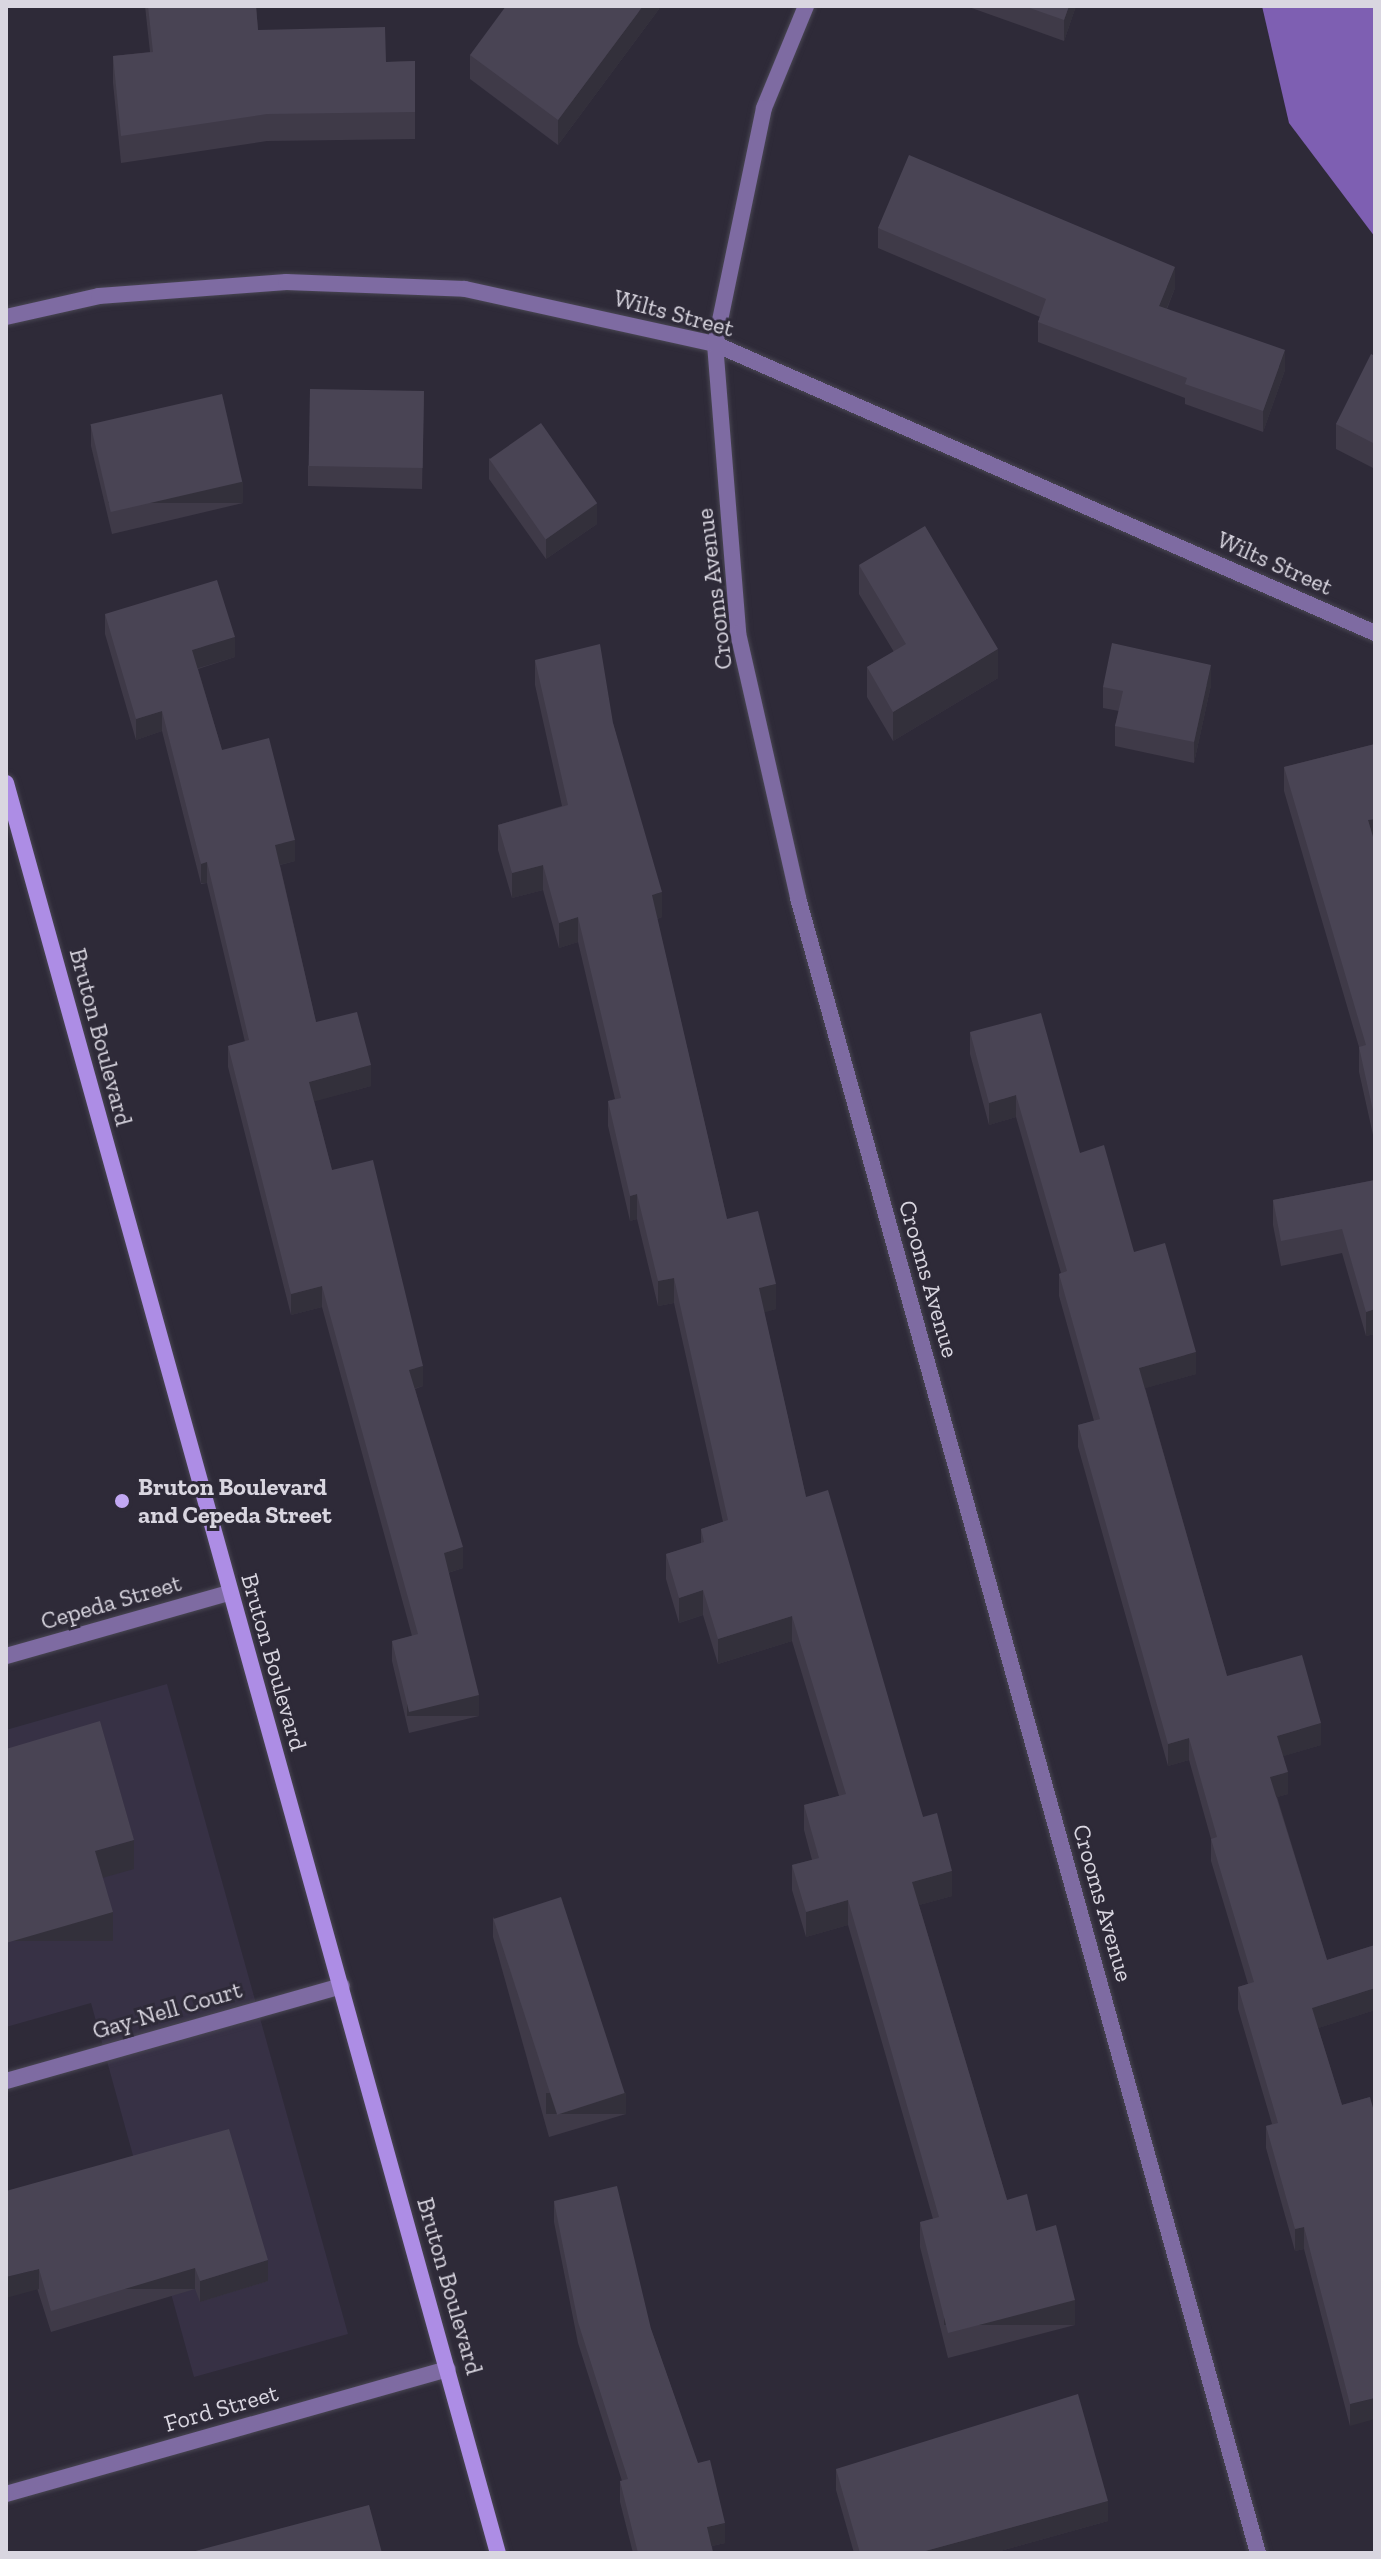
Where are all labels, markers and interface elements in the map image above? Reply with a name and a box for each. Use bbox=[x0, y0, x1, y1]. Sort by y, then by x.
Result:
street label: Wilts Street bbox=[611, 283, 737, 343]
street label: Crooms Avenue bbox=[690, 506, 738, 672]
street label: Wilts Street bbox=[1213, 525, 1337, 601]
street label: Bruton Boulevard bbox=[63, 945, 139, 1129]
street label: Crooms Avenue bbox=[893, 1197, 965, 1361]
place label: Bruton Boulevard and Cepeda Street bbox=[138, 1473, 331, 1529]
marker: Bruton Boulevard and Cepeda Street bbox=[113, 1492, 131, 1510]
street label: Cepeda Street bbox=[37, 1568, 185, 1636]
street label: Bruton Boulevard bbox=[235, 1570, 313, 1754]
street label: Crooms Avenue bbox=[1067, 1821, 1139, 1985]
street label: Gay-Nell Court bbox=[89, 1975, 245, 2045]
street label: Bruton Boulevard bbox=[411, 2194, 489, 2378]
street label: Ford Street bbox=[161, 2378, 281, 2438]

